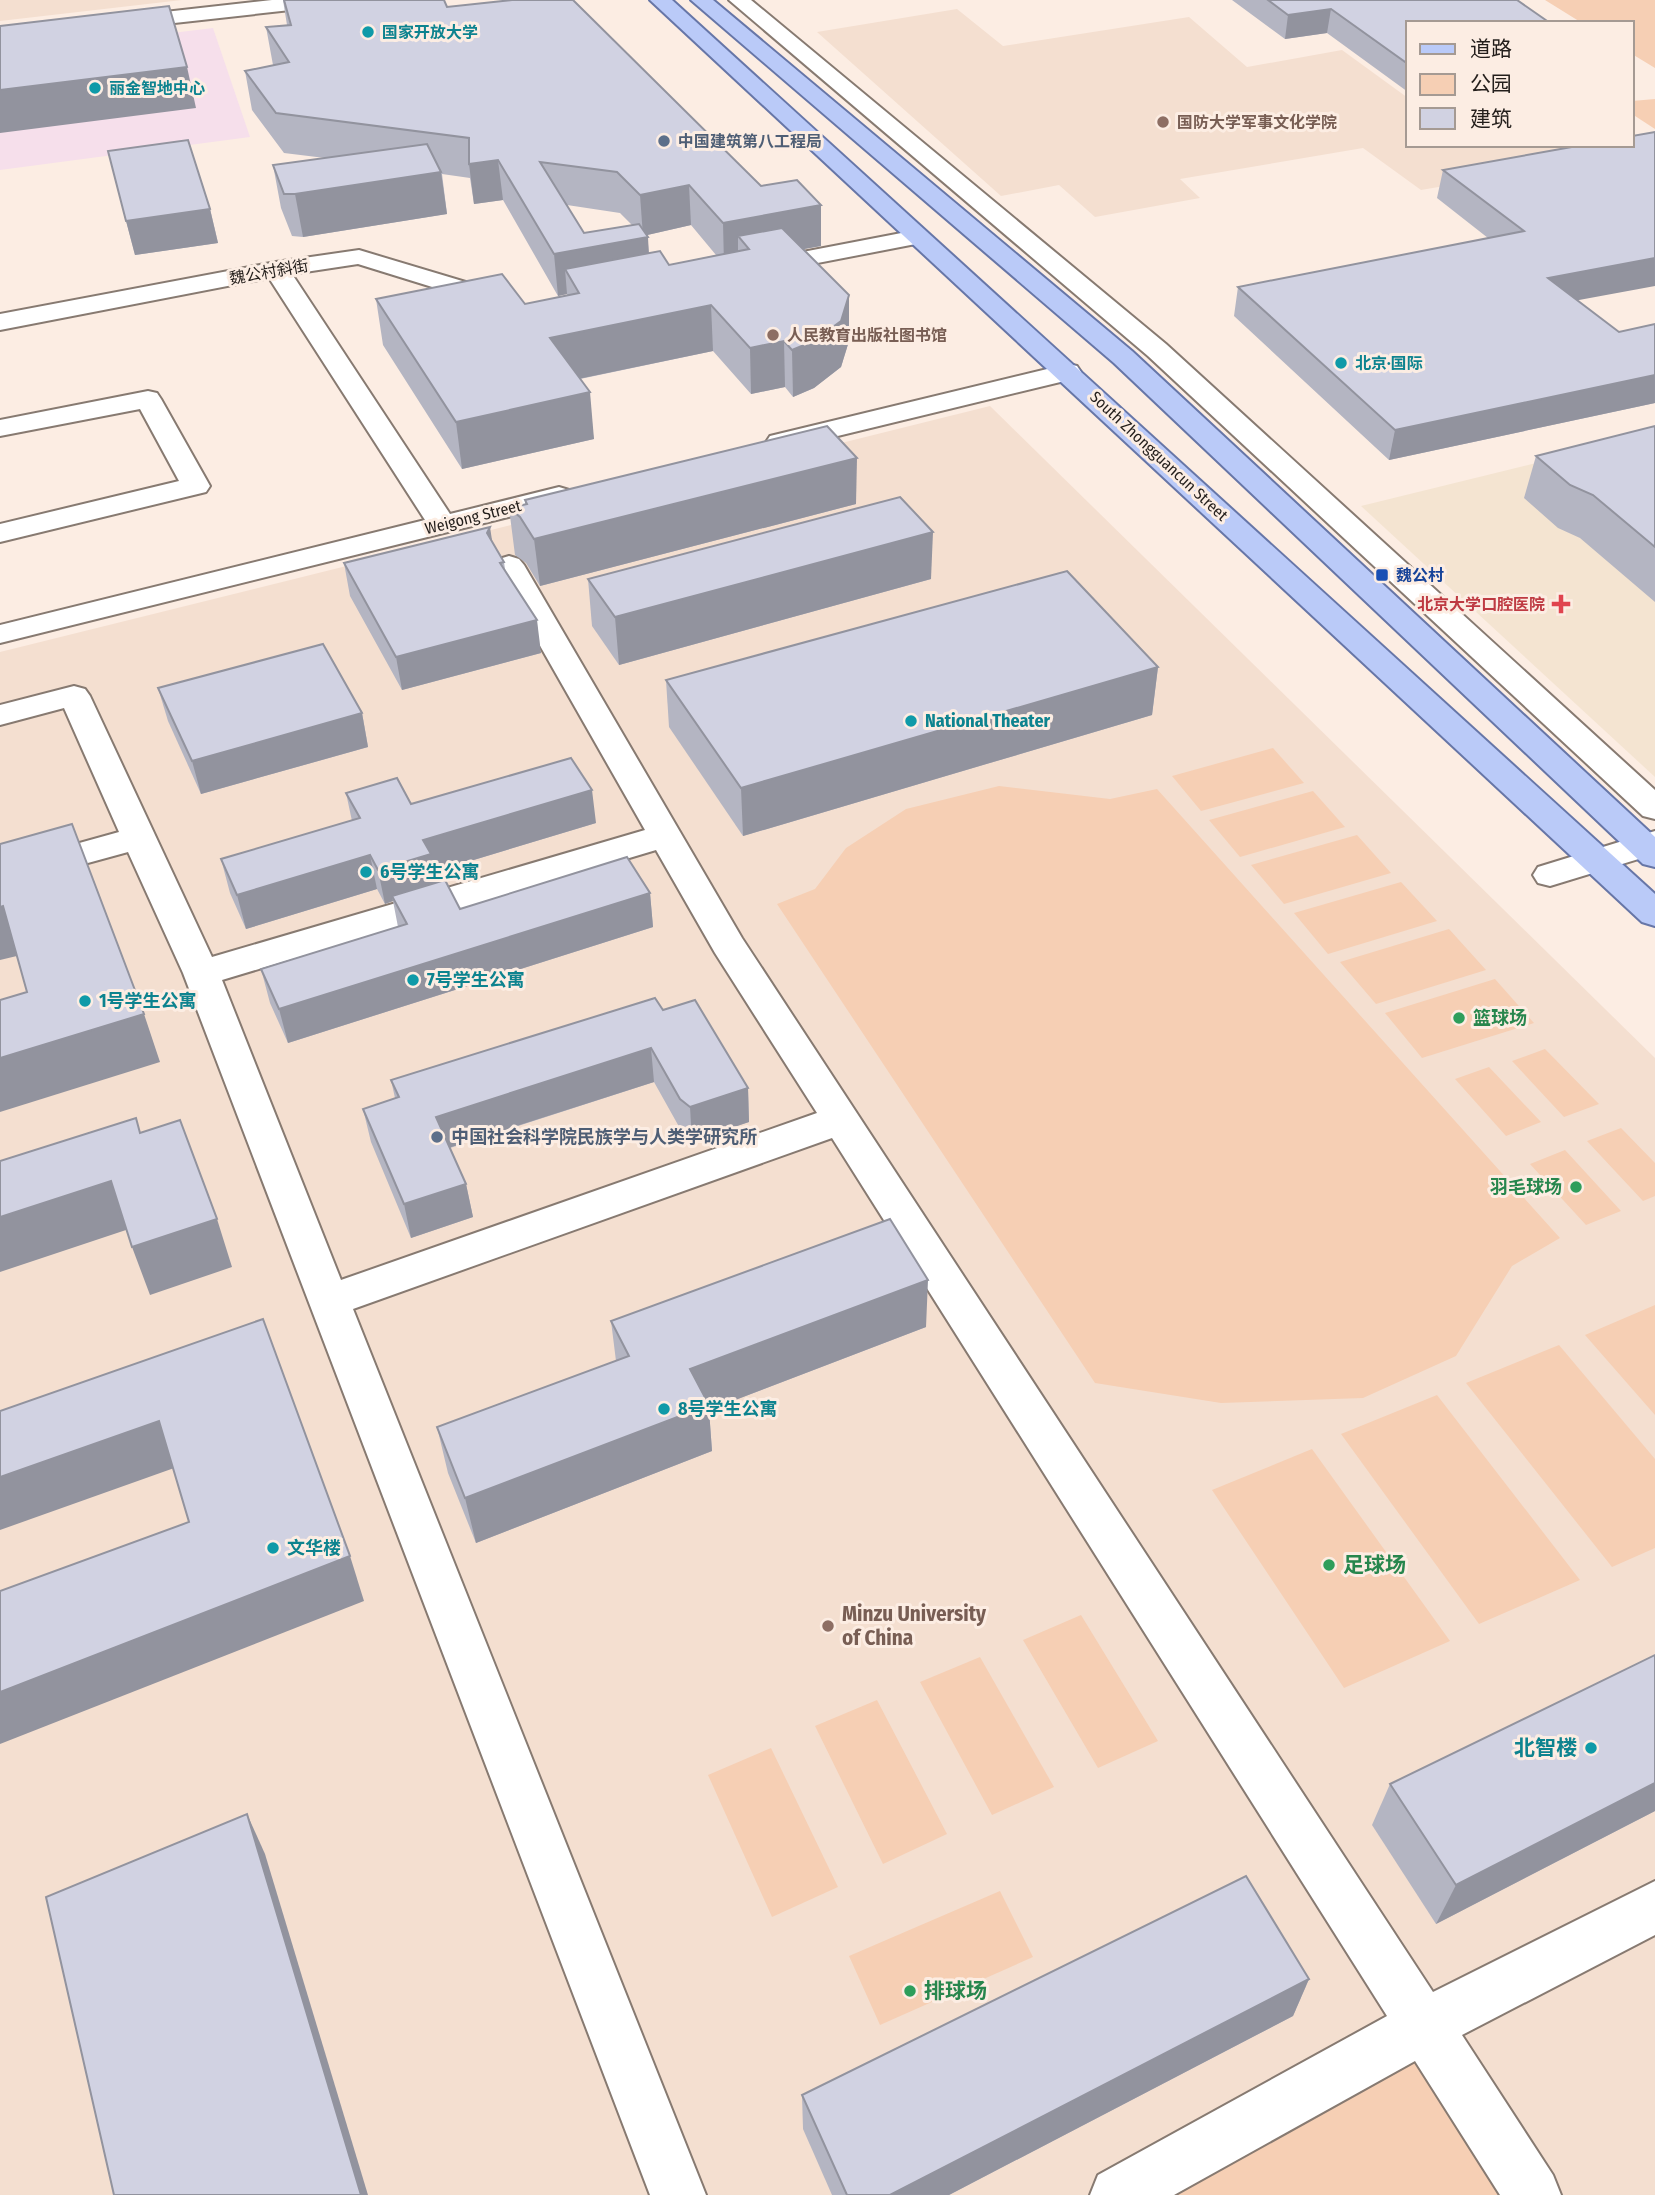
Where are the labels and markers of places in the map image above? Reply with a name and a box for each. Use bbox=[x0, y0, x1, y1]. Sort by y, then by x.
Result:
place label: 国家开放大学 bbox=[382, 23, 478, 42]
marker: 国家开放大学 bbox=[360, 24, 376, 40]
place label: 丽金智地中心 bbox=[109, 79, 205, 98]
marker: 丽金智地中心 bbox=[87, 80, 103, 96]
place label: 国防大学军事文化学院 bbox=[1177, 113, 1337, 132]
marker: 国防大学军事文化学院 bbox=[1155, 114, 1171, 130]
place label: 中国建筑第八工程局 bbox=[678, 132, 822, 151]
marker: 中国建筑第八工程局 bbox=[656, 133, 672, 149]
place label: 人民教育出版社图书馆 bbox=[787, 326, 947, 345]
marker: 人民教育出版社图书馆 bbox=[765, 327, 781, 343]
place label: 北京·国际 bbox=[1355, 354, 1423, 373]
marker: 北京·国际 bbox=[1333, 355, 1349, 371]
place label: 魏公村 bbox=[1396, 566, 1444, 585]
marker: 魏公村 bbox=[1374, 567, 1390, 583]
marker: 北京大学口腔医院 bbox=[1551, 594, 1571, 614]
place label: 北京大学口腔医院 bbox=[1417, 595, 1545, 614]
place label: National Theater bbox=[925, 710, 1051, 732]
marker: National Theater bbox=[903, 713, 919, 729]
place label: 6号学生公寓 bbox=[380, 861, 479, 883]
marker: 6号学生公寓 bbox=[358, 864, 374, 880]
place label: 7号学生公寓 bbox=[427, 969, 525, 991]
marker: 7号学生公寓 bbox=[405, 972, 421, 988]
place label: 1号学生公寓 bbox=[99, 990, 197, 1012]
marker: 1号学生公寓 bbox=[77, 993, 93, 1009]
place label: 篮球场 bbox=[1473, 1007, 1527, 1029]
marker: 篮球场 bbox=[1451, 1010, 1467, 1026]
place label: 中国社会科学院民族学与人类学研究所 bbox=[451, 1126, 757, 1148]
marker: 中国社会科学院民族学与人类学研究所 bbox=[429, 1129, 445, 1145]
place label: 羽毛球场 bbox=[1490, 1176, 1562, 1198]
marker: 羽毛球场 bbox=[1568, 1179, 1584, 1195]
place label: 8号学生公寓 bbox=[678, 1398, 778, 1420]
marker: 8号学生公寓 bbox=[656, 1401, 672, 1417]
place label: 文华楼 bbox=[287, 1537, 341, 1559]
marker: 文华楼 bbox=[265, 1540, 281, 1556]
place label: 足球场 bbox=[1343, 1552, 1406, 1578]
marker: 足球场 bbox=[1321, 1557, 1337, 1573]
place label: Minzu University of China bbox=[842, 1601, 987, 1651]
marker: Minzu University of China bbox=[820, 1618, 836, 1634]
place label: 北智楼 bbox=[1514, 1735, 1577, 1761]
marker: 北智楼 bbox=[1583, 1740, 1599, 1756]
place label: 排球场 bbox=[924, 1978, 987, 2004]
marker: 排球场 bbox=[902, 1983, 918, 1999]

